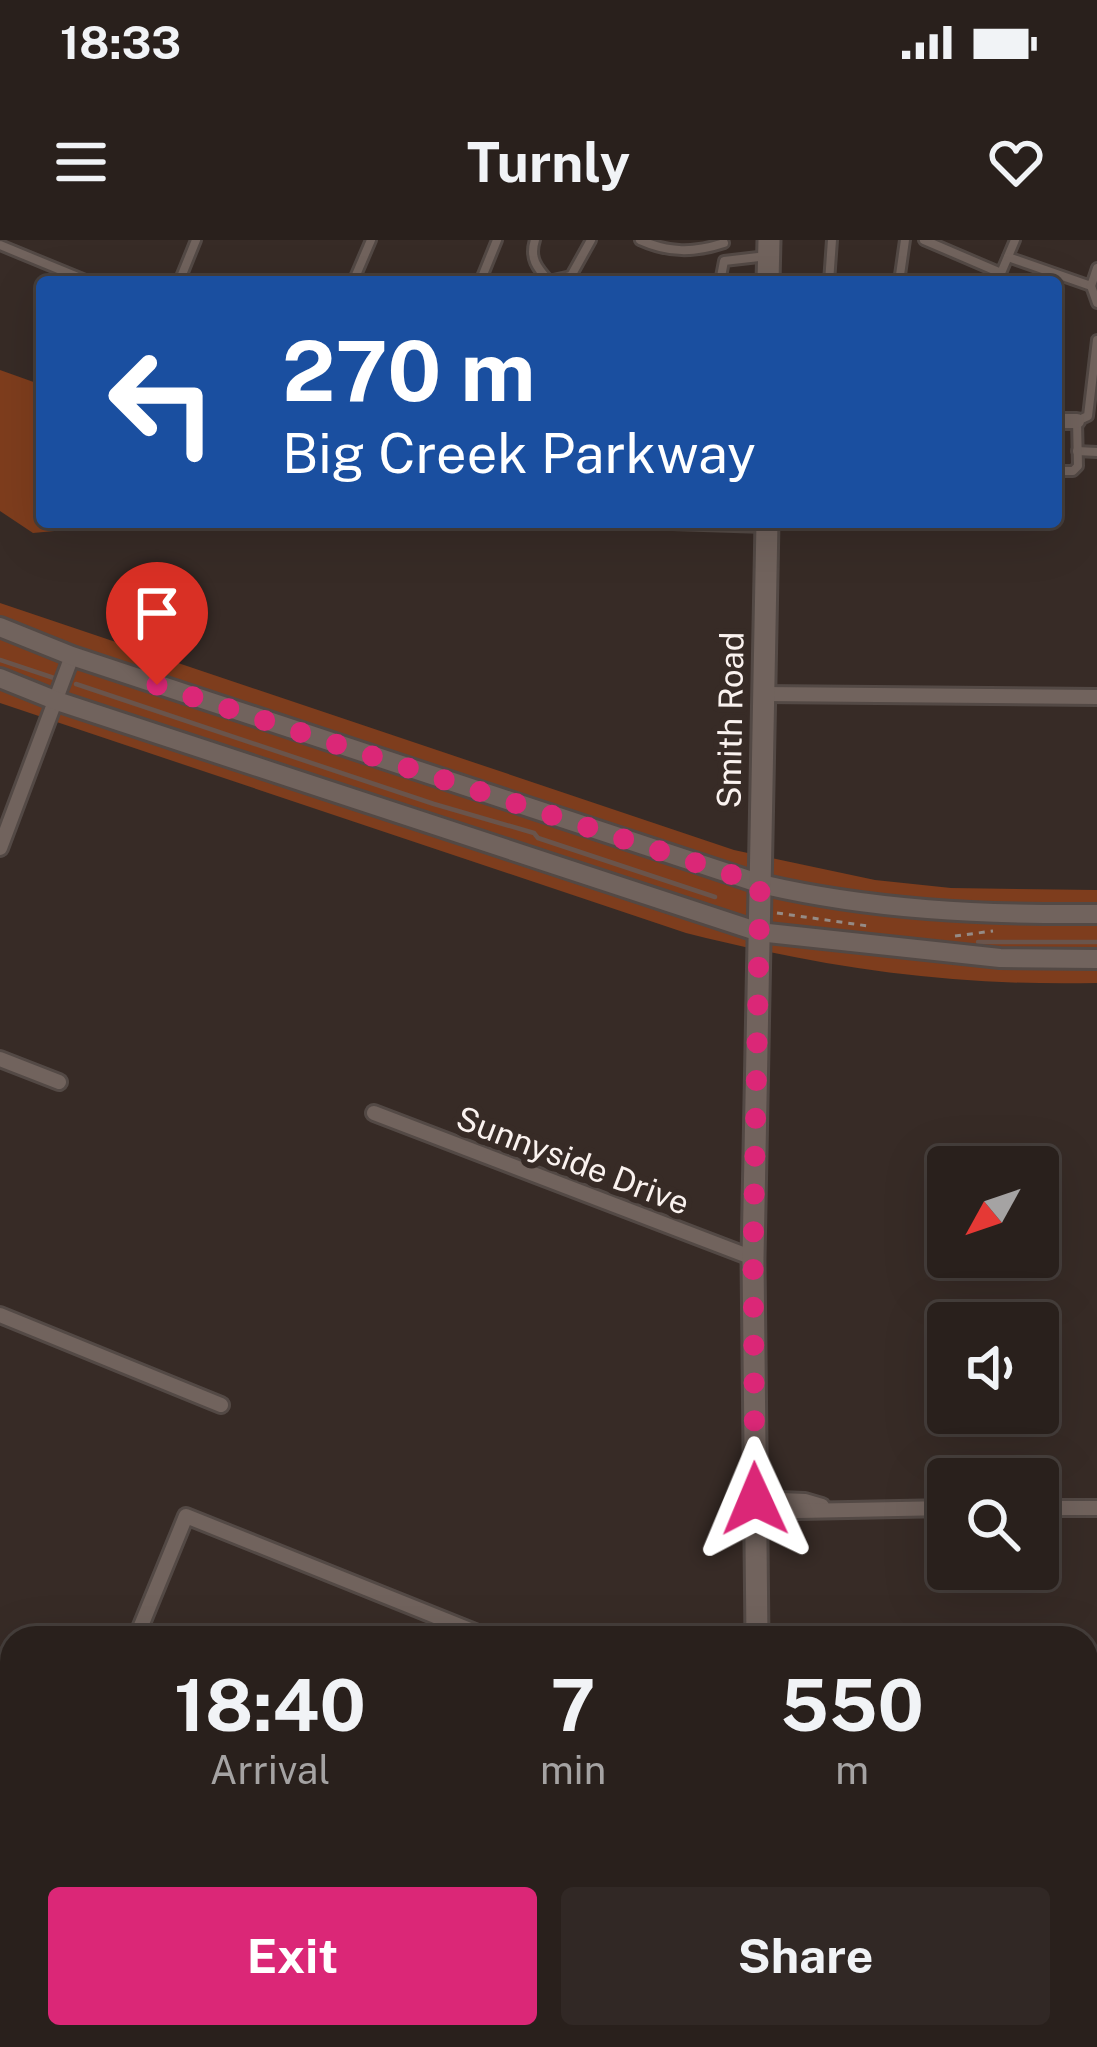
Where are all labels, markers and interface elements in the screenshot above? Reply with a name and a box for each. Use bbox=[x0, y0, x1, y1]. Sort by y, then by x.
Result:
text: 18:33 bbox=[60, 16, 181, 69]
icon: menu bbox=[48, 129, 114, 195]
icon: heart bbox=[983, 129, 1049, 195]
text: Turnly bbox=[467, 131, 630, 194]
text: 270 m bbox=[282, 321, 535, 420]
icon: left bbox=[84, 324, 240, 480]
text: Big Creek Parkway bbox=[282, 422, 756, 485]
pin bbox=[106, 562, 208, 685]
icon: arrive bbox=[124, 580, 190, 646]
street label: Smith Road bbox=[709, 631, 751, 809]
street label: Sunnyside Drive bbox=[451, 1098, 695, 1222]
north arrow bbox=[927, 1146, 1059, 1278]
map controls bbox=[927, 1146, 1059, 1590]
button: sound bbox=[927, 1302, 1059, 1434]
position arrow bbox=[692, 1436, 818, 1562]
button: search bbox=[927, 1458, 1059, 1590]
text: 18:40 bbox=[174, 1663, 366, 1747]
text: 7 bbox=[551, 1663, 596, 1747]
text: 550 bbox=[780, 1663, 924, 1747]
text: Arrival bbox=[210, 1747, 330, 1793]
text: min bbox=[540, 1747, 606, 1793]
text: m bbox=[835, 1747, 869, 1793]
button: Exit bbox=[48, 1887, 537, 2025]
button: Share bbox=[561, 1887, 1050, 2025]

